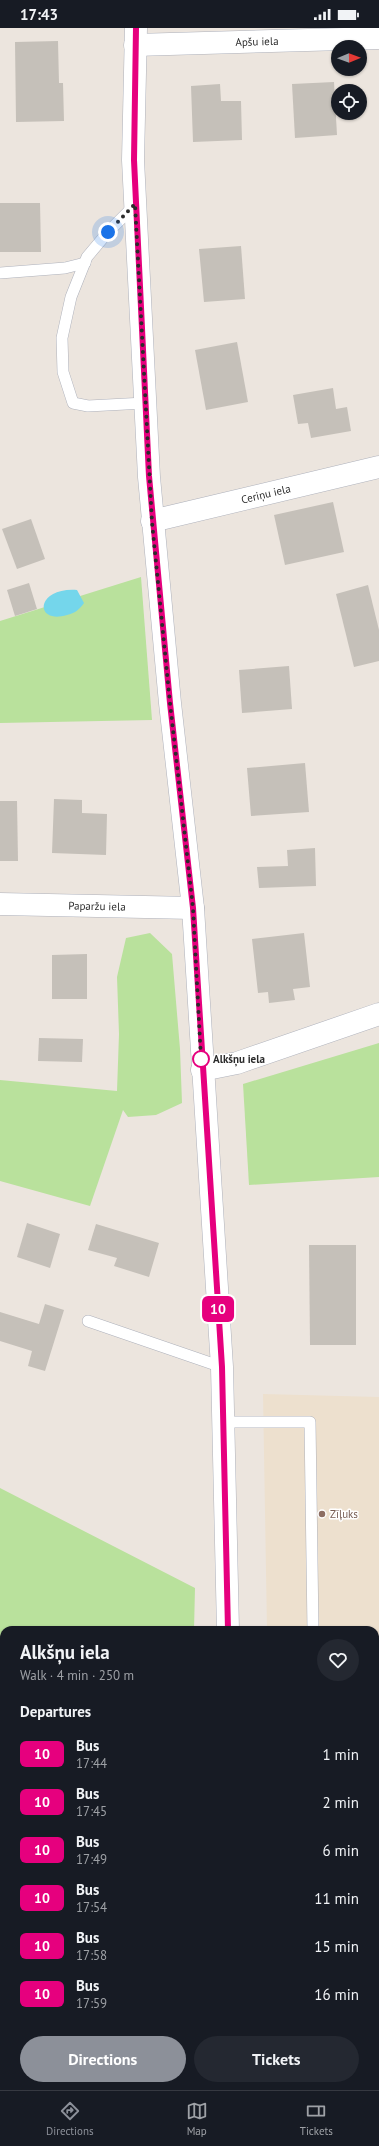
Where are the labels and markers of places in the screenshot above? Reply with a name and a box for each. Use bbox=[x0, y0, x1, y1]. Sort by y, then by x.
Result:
marker: Alkšņu iela bbox=[192, 1050, 210, 1068]
place label: Alkšņu iela bbox=[213, 1052, 265, 1067]
place label: Zīļuks bbox=[330, 1507, 358, 1521]
marker: Zīļuks bbox=[317, 1509, 327, 1519]

